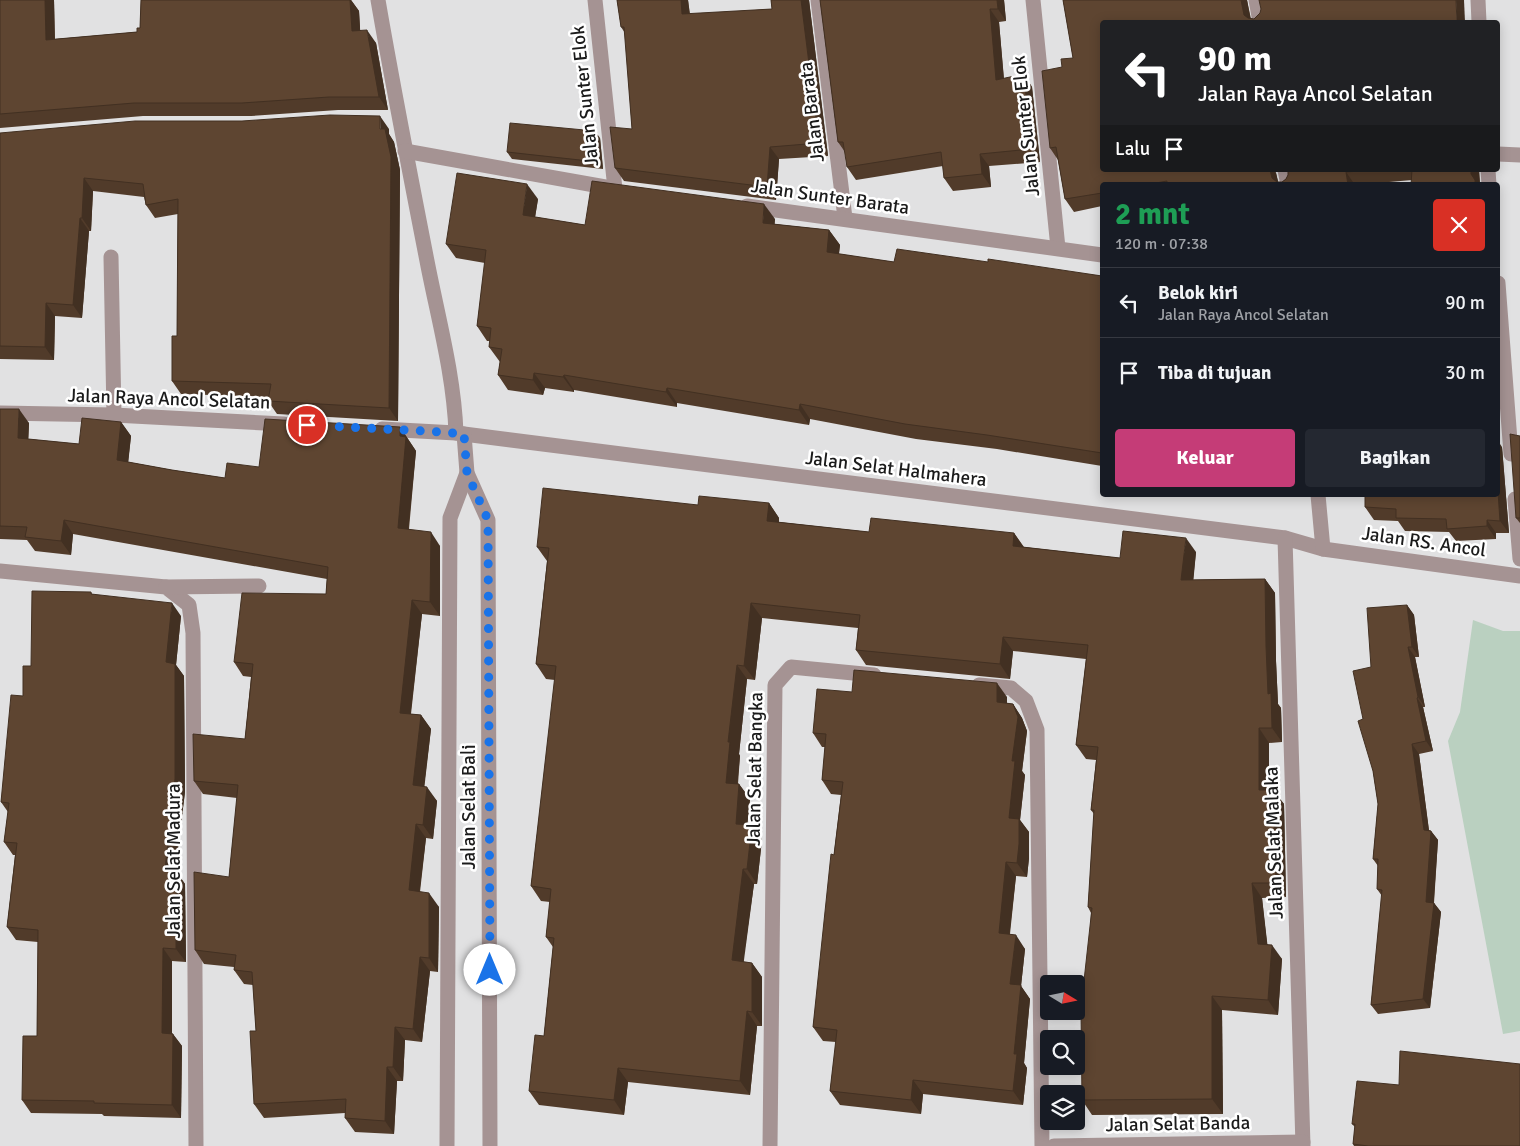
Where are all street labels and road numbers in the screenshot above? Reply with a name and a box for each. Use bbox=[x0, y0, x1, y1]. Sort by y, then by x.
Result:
street label: Jalan Sunter Elok bbox=[566, 24, 604, 168]
street label: Jalan Sunter Elok bbox=[1007, 54, 1045, 198]
street label: Jalan Barata bbox=[794, 60, 830, 164]
street label: Jalan Sunter Barata bbox=[749, 174, 911, 220]
street label: Jalan Raya Ancol Selatan bbox=[67, 383, 271, 415]
street label: Jalan Selat Halmahera bbox=[804, 446, 988, 492]
street label: Jalan RS. Ancol bbox=[1361, 521, 1487, 563]
street label: Jalan Selat Bangka bbox=[742, 692, 768, 846]
street label: Jalan Selat Bali bbox=[457, 744, 481, 870]
street label: Jalan Selat Malaka bbox=[1259, 766, 1289, 920]
street label: Jalan Selat Madura bbox=[162, 783, 186, 939]
street label: Jalan Selat Banda bbox=[1106, 1111, 1250, 1137]

